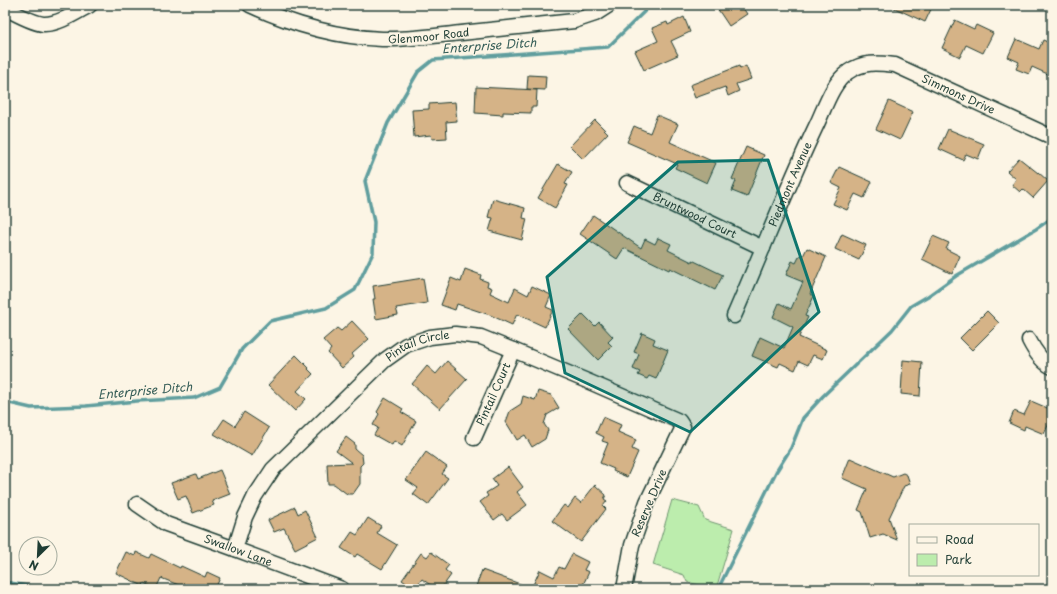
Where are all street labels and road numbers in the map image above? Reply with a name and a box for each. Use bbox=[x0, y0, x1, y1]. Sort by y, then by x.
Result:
street label: Glenmoor Road bbox=[388, 23, 470, 47]
street label: Simmons Drive bbox=[919, 69, 998, 118]
street label: Piedmont Avenue bbox=[764, 139, 816, 229]
street label: Bruntwood Court bbox=[650, 188, 740, 242]
street label: Pintail Circle bbox=[382, 326, 450, 365]
street label: Pintail Court bbox=[472, 359, 515, 428]
street label: Reserve Drive bbox=[627, 466, 671, 539]
street label: Swallow Lane bbox=[202, 529, 275, 570]

